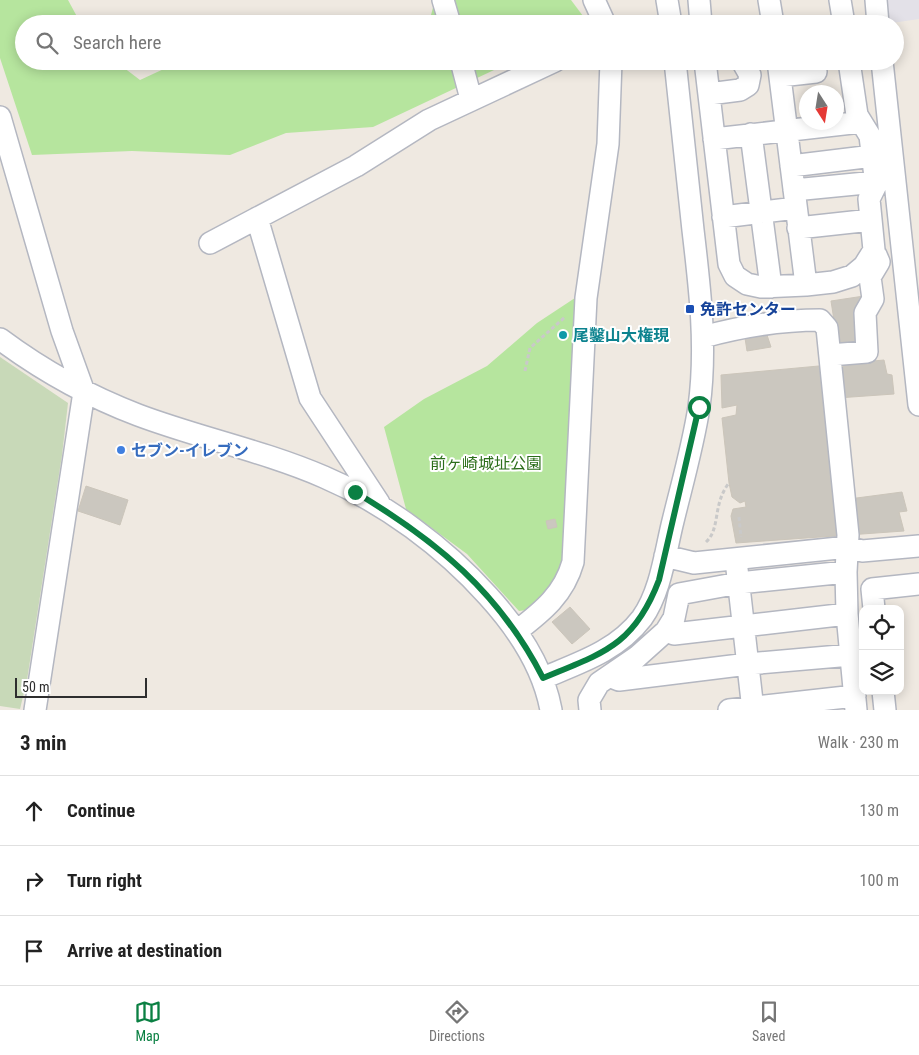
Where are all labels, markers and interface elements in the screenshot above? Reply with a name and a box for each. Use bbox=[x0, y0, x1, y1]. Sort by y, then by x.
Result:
search box bbox=[15, 15, 904, 70]
icon: search bbox=[33, 29, 61, 57]
text: Search here bbox=[73, 31, 161, 54]
north arrow bbox=[799, 85, 844, 130]
place label: 免許センター bbox=[700, 300, 796, 319]
marker: 免許センター bbox=[684, 303, 696, 315]
place label: 尾鑿山大権現 bbox=[573, 326, 669, 345]
marker: 尾鑿山大権現 bbox=[557, 329, 569, 341]
route start bbox=[688, 396, 711, 419]
place label: セブン-イレブン bbox=[131, 441, 249, 460]
marker: セブン-イレブン bbox=[115, 444, 127, 456]
park label: 前ヶ崎城址公園 bbox=[430, 454, 542, 473]
route end bbox=[344, 481, 367, 504]
map controls bbox=[859, 605, 904, 695]
button: locate bbox=[859, 605, 904, 650]
button: layers bbox=[859, 650, 904, 695]
scale bar bbox=[15, 675, 148, 698]
text: 50 m bbox=[22, 679, 50, 695]
text: 3 min bbox=[20, 731, 67, 755]
text: Walk · 230 m bbox=[818, 733, 899, 752]
icon: ahead bbox=[20, 797, 48, 825]
text: Continue bbox=[67, 799, 135, 822]
text: 130 m bbox=[860, 801, 899, 820]
icon: right bbox=[20, 867, 48, 895]
text: Turn right bbox=[67, 869, 142, 892]
text: 100 m bbox=[860, 871, 899, 890]
icon: arrive bbox=[20, 937, 48, 965]
text: Arrive at destination bbox=[67, 939, 222, 962]
tab: Map bbox=[134, 998, 162, 1044]
tab: Directions bbox=[429, 998, 485, 1044]
tab: Saved bbox=[752, 998, 785, 1044]

